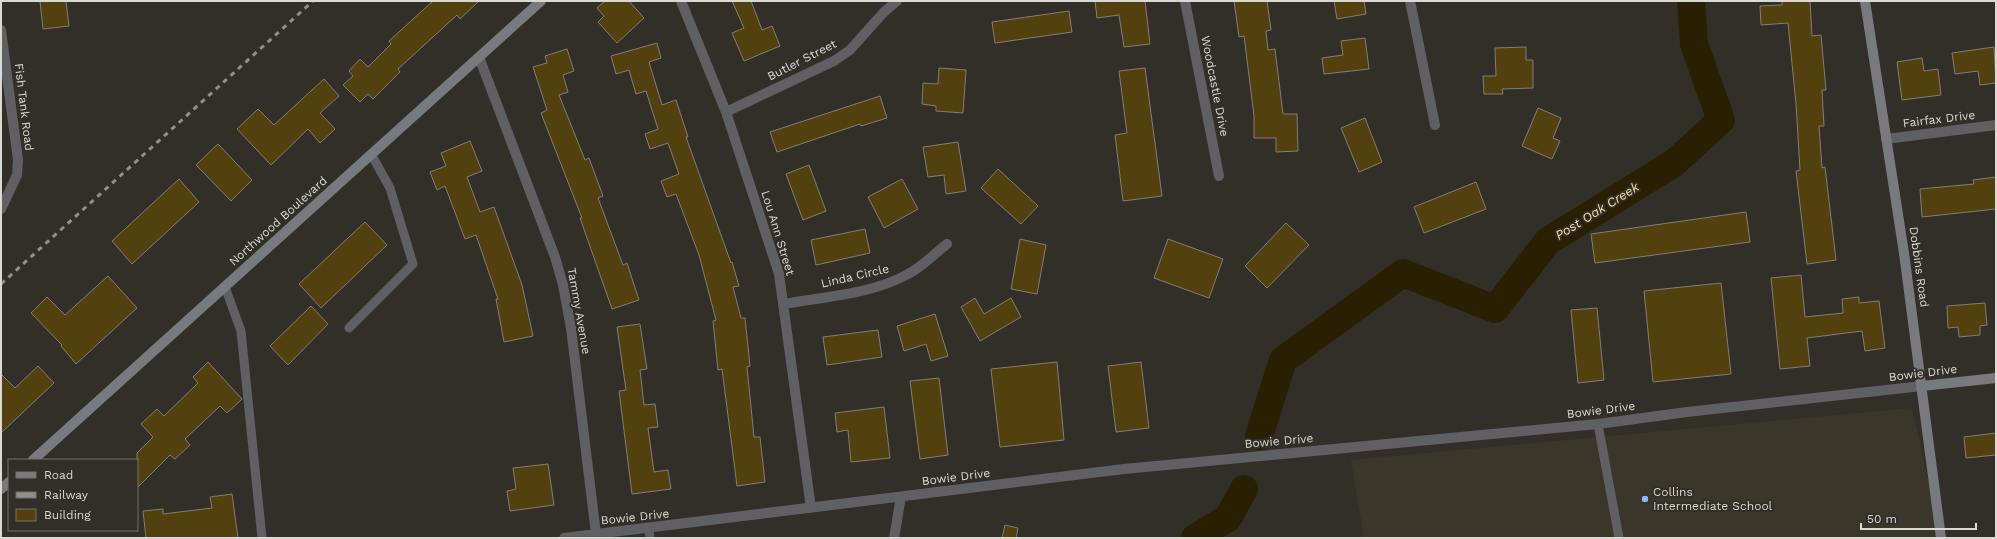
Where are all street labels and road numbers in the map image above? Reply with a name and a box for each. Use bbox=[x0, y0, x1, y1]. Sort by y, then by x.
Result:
street label: Woodcastle Drive bbox=[1198, 34, 1232, 138]
street label: Butler Street bbox=[765, 37, 839, 83]
street label: Fish Tank Road bbox=[12, 62, 36, 152]
street label: Fairfax Drive bbox=[1902, 108, 1976, 130]
street label: Northwood Boulevard bbox=[226, 173, 330, 269]
street label: Lou Ann Street bbox=[758, 189, 798, 277]
street label: Dobbins Road bbox=[1906, 226, 1932, 308]
street label: Linda Circle bbox=[820, 261, 890, 291]
street label: Tammy Avenue bbox=[565, 267, 594, 355]
street label: Bowie Drive bbox=[1888, 362, 1958, 384]
street label: Bowie Drive bbox=[1566, 399, 1636, 421]
street label: Bowie Drive bbox=[1244, 431, 1314, 451]
street label: Bowie Drive bbox=[921, 466, 991, 488]
street label: Bowie Drive bbox=[600, 506, 670, 528]

